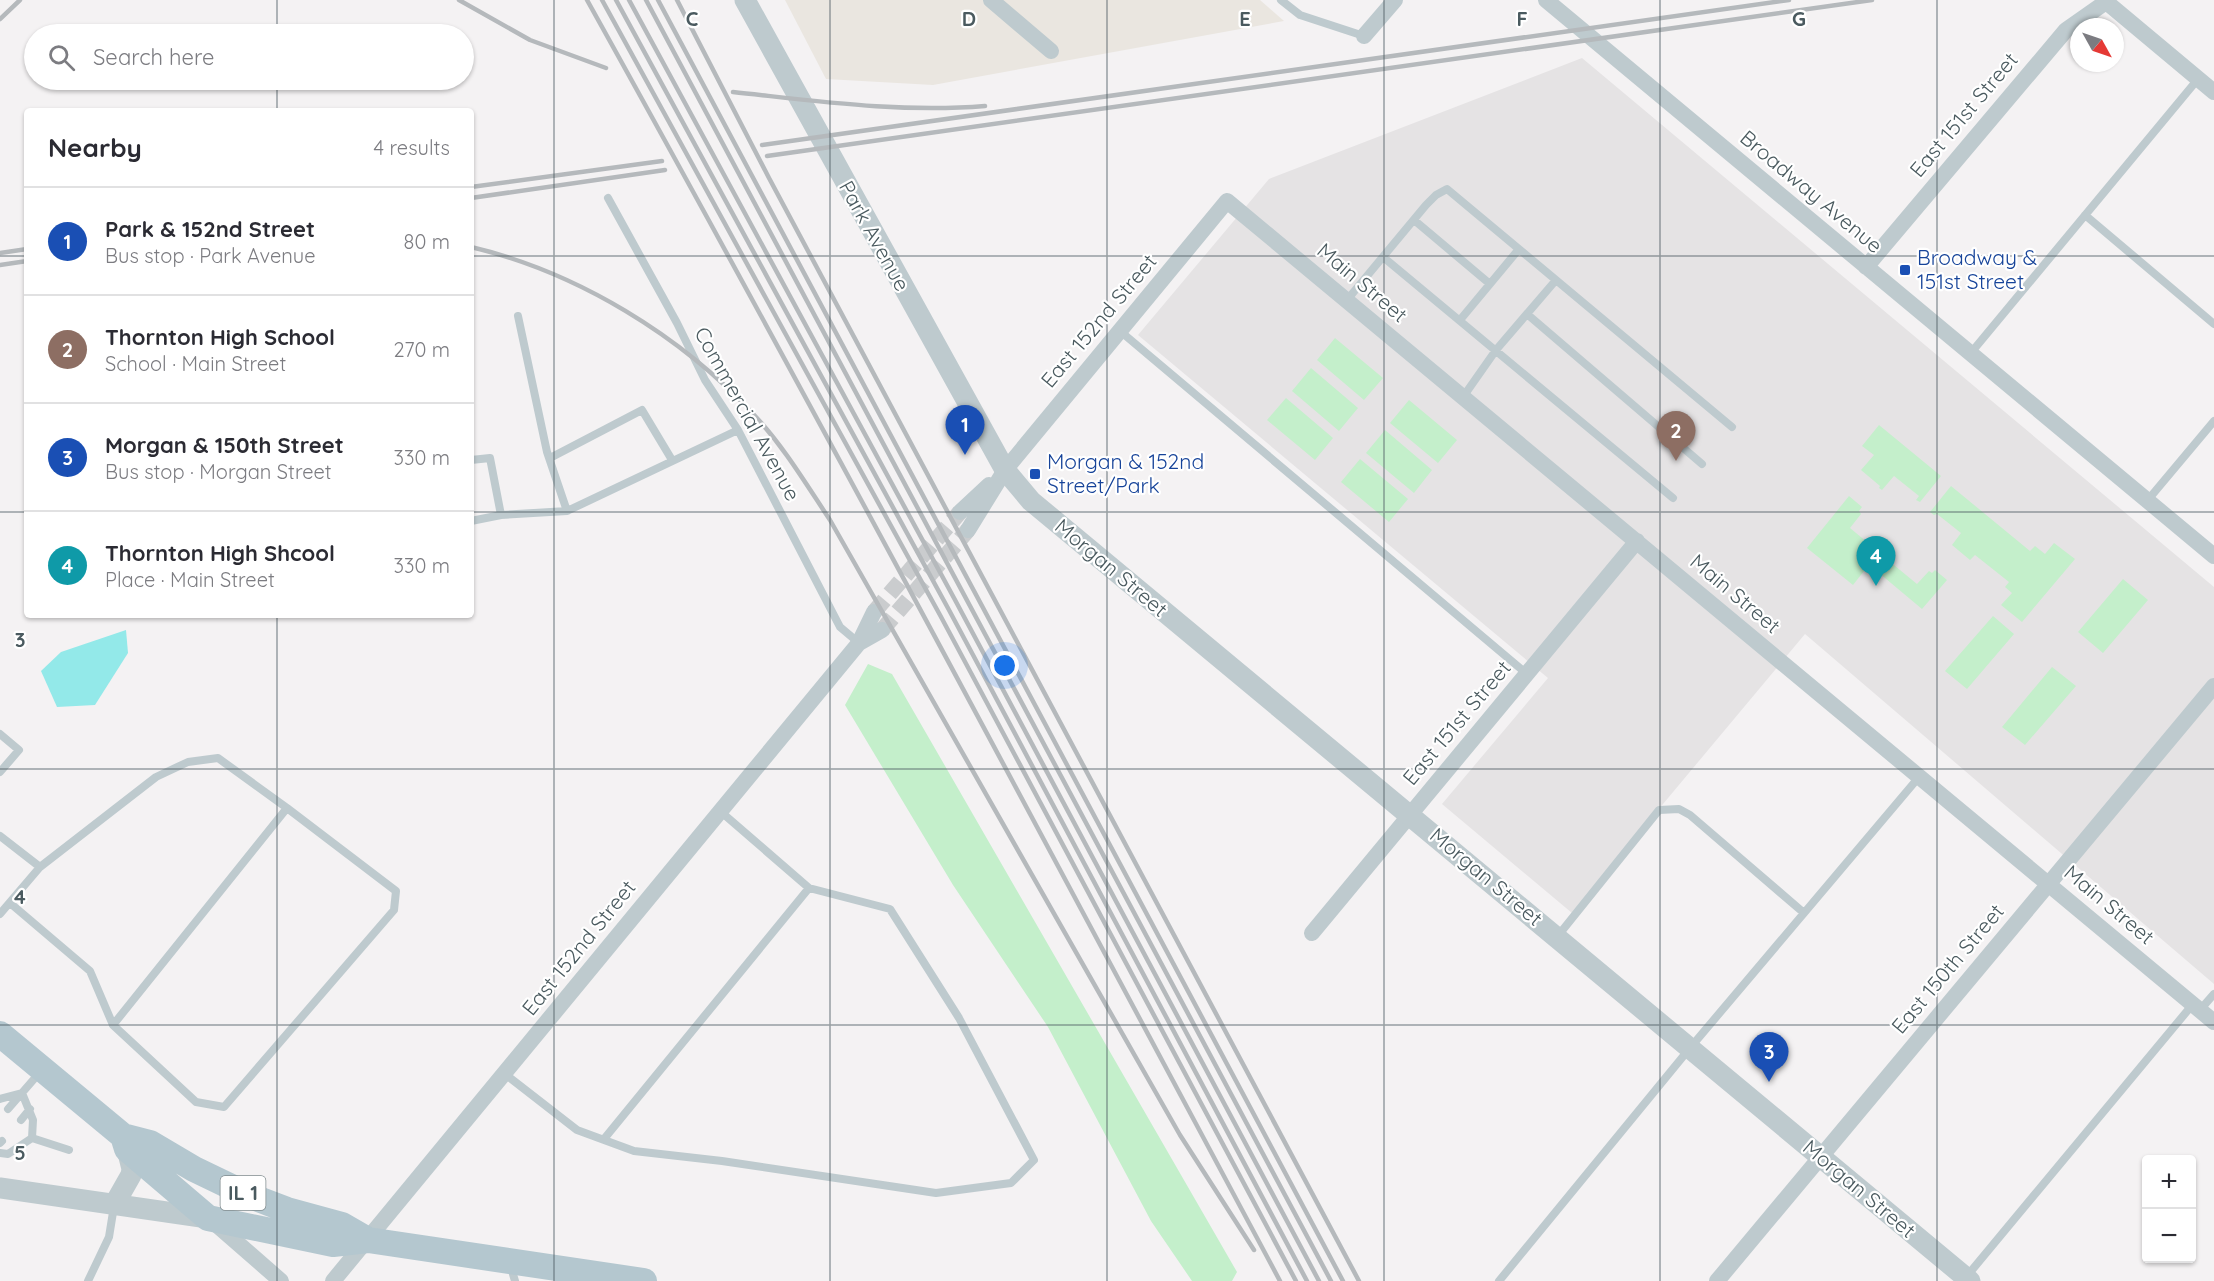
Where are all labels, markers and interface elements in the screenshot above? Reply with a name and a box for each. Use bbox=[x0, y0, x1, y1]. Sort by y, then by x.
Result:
text: C bbox=[686, 6, 699, 31]
text: D bbox=[962, 6, 976, 31]
text: E bbox=[1239, 6, 1251, 31]
text: F bbox=[1516, 6, 1528, 31]
text: G bbox=[1792, 6, 1806, 31]
north arrow bbox=[2070, 18, 2124, 72]
search box bbox=[24, 24, 474, 90]
icon: search bbox=[45, 41, 78, 74]
text: Search here bbox=[93, 43, 214, 71]
street label: East 151st Street bbox=[1904, 47, 2023, 182]
street label: Broadway Avenue bbox=[1735, 124, 1888, 258]
text: Nearby bbox=[48, 131, 142, 164]
text: 4 results bbox=[374, 135, 450, 160]
street label: Park Avenue bbox=[834, 176, 916, 295]
text: Park & 152nd Street bbox=[105, 215, 315, 243]
text: 1 bbox=[64, 229, 71, 254]
text: 80 m bbox=[404, 229, 450, 254]
street label: Main Street bbox=[1312, 237, 1413, 328]
text: Bus stop · Park Avenue bbox=[105, 243, 316, 268]
place label: Broadway & 151st Street bbox=[1917, 244, 2037, 294]
street label: East 152nd Street bbox=[1035, 248, 1162, 392]
marker: Broadway & 151st Street bbox=[1898, 263, 1912, 277]
street label: Commercial Avenue bbox=[689, 322, 806, 505]
text: Thornton High School bbox=[105, 323, 335, 351]
text: 2 bbox=[62, 337, 73, 362]
text: 270 m bbox=[393, 337, 450, 362]
text: School · Main Street bbox=[105, 351, 286, 376]
pin: 1 bbox=[946, 406, 984, 455]
pin: 2 bbox=[1656, 412, 1696, 461]
text: Morgan & 150th Street bbox=[105, 431, 344, 459]
text: 3 bbox=[62, 445, 73, 470]
text: 330 m bbox=[393, 445, 450, 470]
place label: Morgan & 152nd Street/Park bbox=[1047, 448, 1204, 498]
text: Bus stop · Morgan Street bbox=[105, 459, 332, 484]
marker: Morgan & 152nd Street/Park bbox=[1028, 467, 1042, 481]
street label: Morgan Street bbox=[1050, 513, 1173, 622]
pin: 4 bbox=[1856, 536, 1896, 586]
text: Thornton High Shcool bbox=[105, 539, 335, 567]
street label: Main Street bbox=[1685, 548, 1786, 639]
text: 4 bbox=[62, 553, 73, 578]
text: 330 m bbox=[393, 553, 450, 578]
text: Place · Main Street bbox=[105, 567, 275, 592]
text: 3 bbox=[15, 627, 25, 652]
your location bbox=[990, 651, 1019, 680]
street label: East 151st Street bbox=[1397, 655, 1516, 790]
street label: Morgan Street bbox=[1425, 822, 1548, 931]
street label: Main Street bbox=[2059, 859, 2160, 950]
street label: East 152nd Street bbox=[516, 875, 641, 1020]
text: 4 bbox=[14, 884, 26, 909]
street label: East 150th Street bbox=[1885, 898, 2009, 1038]
pin: 3 bbox=[1750, 1032, 1788, 1082]
street label: Morgan Street bbox=[1798, 1134, 1921, 1243]
text: 5 bbox=[14, 1140, 26, 1165]
map controls bbox=[2142, 1155, 2196, 1263]
button: + bbox=[2142, 1155, 2196, 1209]
road number: IL 1 bbox=[220, 1176, 266, 1210]
button: − bbox=[2142, 1209, 2196, 1263]

